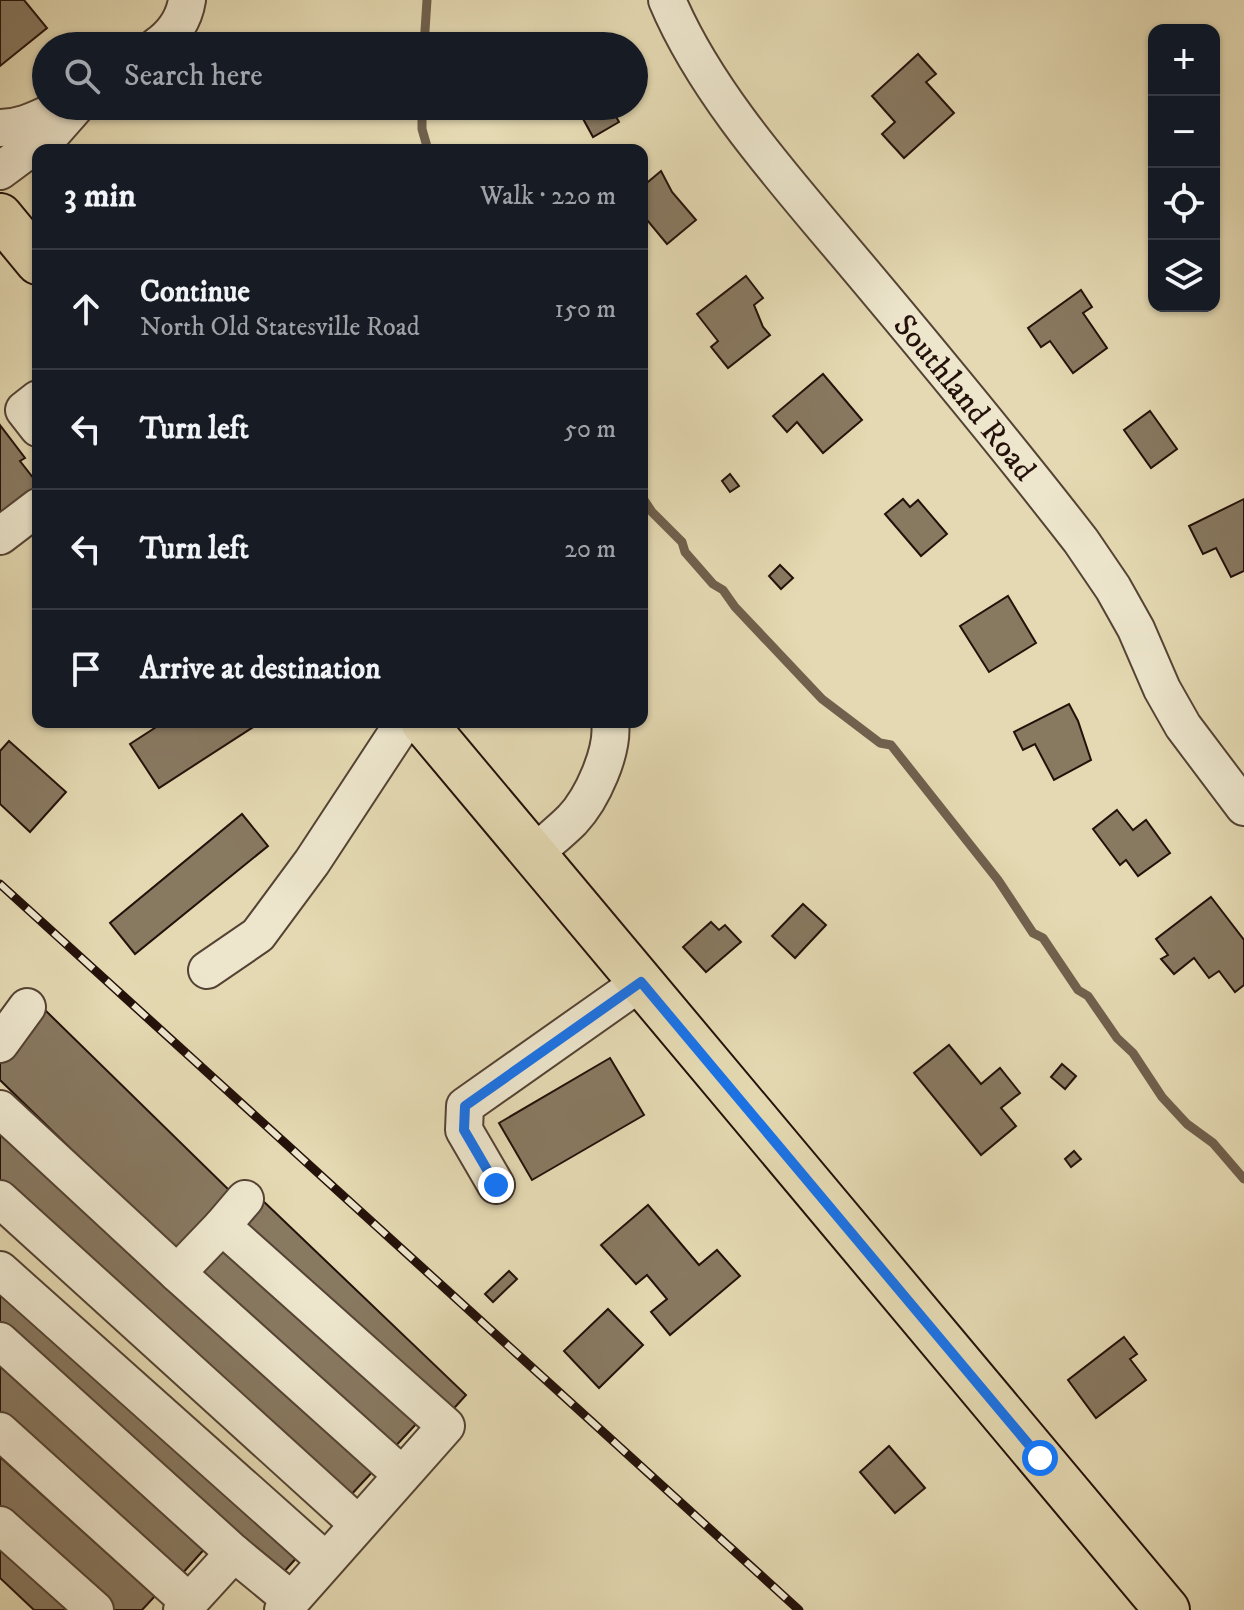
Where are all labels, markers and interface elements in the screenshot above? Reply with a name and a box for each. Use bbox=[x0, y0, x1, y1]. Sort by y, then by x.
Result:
map controls bbox=[1148, 24, 1220, 312]
button: + bbox=[1148, 24, 1220, 96]
search box bbox=[32, 32, 648, 120]
icon: search bbox=[60, 54, 104, 98]
text: Search here bbox=[124, 58, 263, 95]
button: − bbox=[1148, 96, 1220, 168]
button: locate bbox=[1148, 168, 1220, 240]
text: 3 min bbox=[64, 175, 136, 217]
text: Walk · 220 m bbox=[480, 180, 616, 213]
button: layers bbox=[1148, 240, 1220, 312]
text: Continue bbox=[140, 274, 250, 311]
icon: ahead bbox=[64, 287, 108, 331]
text: 150 m bbox=[555, 293, 616, 326]
street label: Southland Road bbox=[884, 307, 1044, 490]
text: North Old Statesville Road bbox=[140, 311, 420, 344]
icon: left bbox=[64, 407, 108, 451]
text: Turn left bbox=[140, 411, 249, 448]
text: 50 m bbox=[564, 413, 616, 446]
icon: left bbox=[64, 527, 108, 571]
text: Turn left bbox=[140, 531, 249, 568]
text: 20 m bbox=[564, 533, 616, 566]
icon: arrive bbox=[64, 647, 108, 691]
text: Arrive at destination bbox=[140, 651, 381, 688]
route end bbox=[478, 1167, 514, 1203]
route start bbox=[1022, 1440, 1058, 1476]

